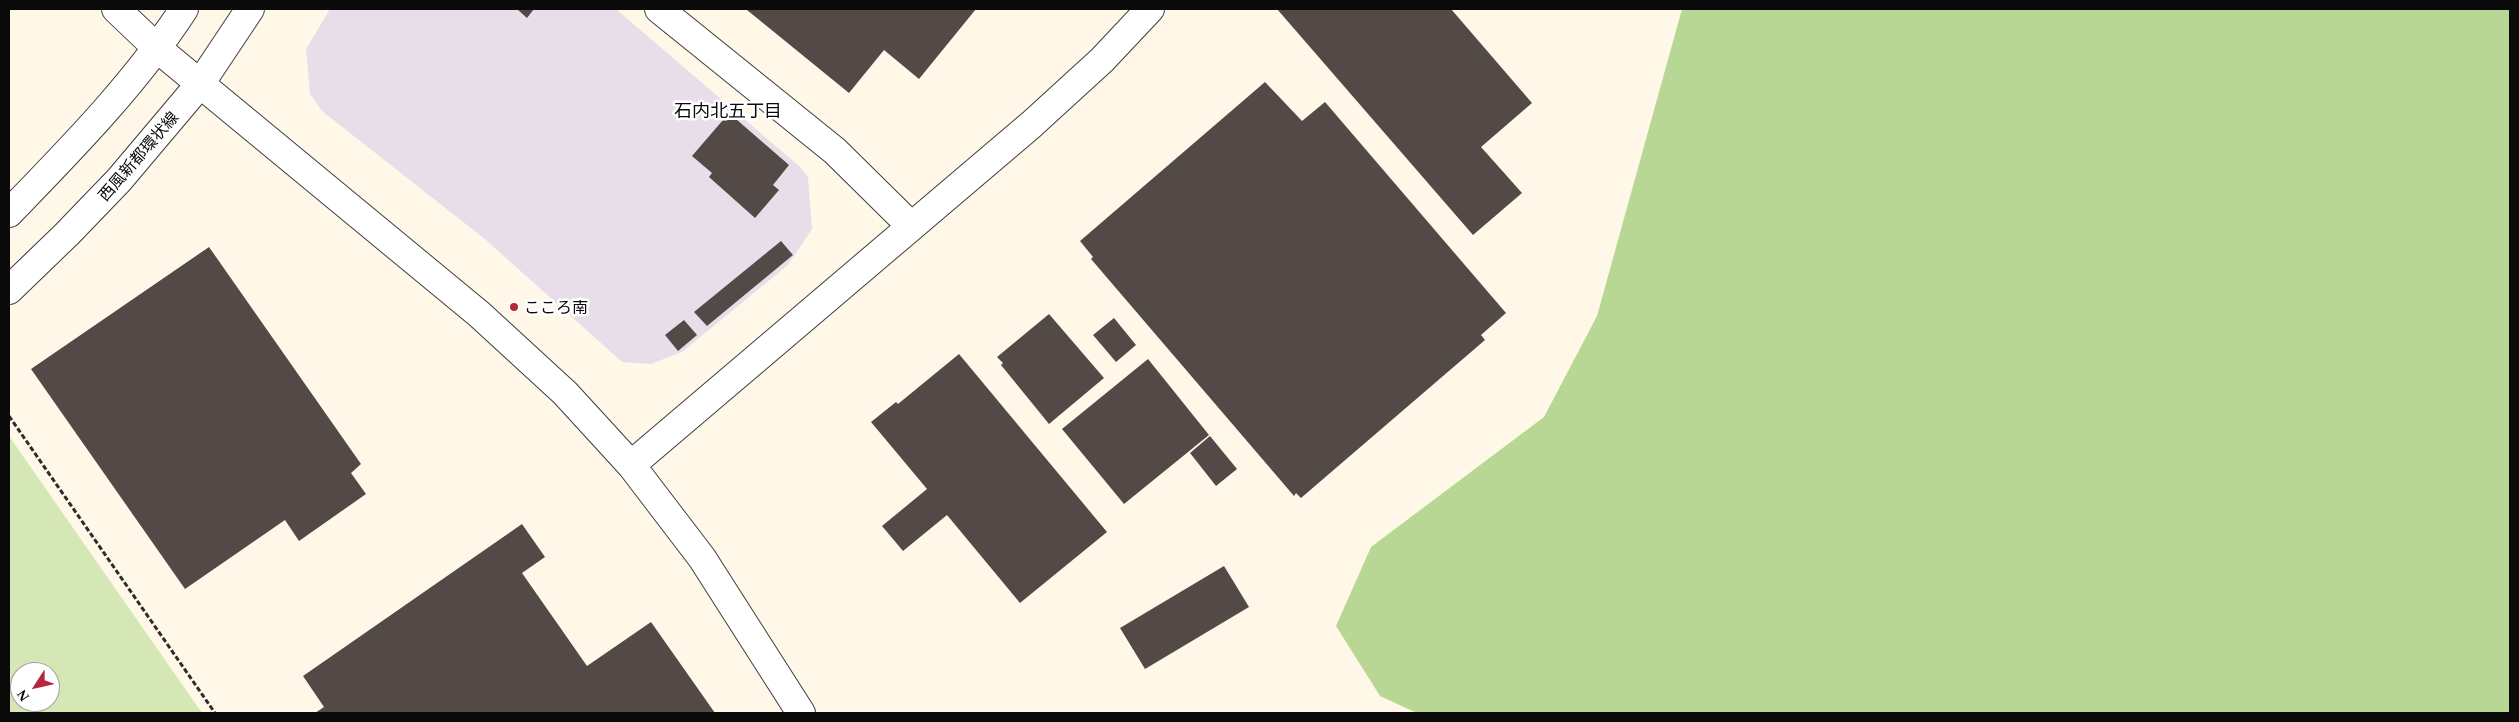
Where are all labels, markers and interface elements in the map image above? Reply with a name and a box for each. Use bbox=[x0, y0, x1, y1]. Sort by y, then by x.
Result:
district label: 石内北五丁目 bbox=[674, 99, 782, 121]
street label: 西風新都環状線 bbox=[94, 107, 182, 205]
place label: こころ南 bbox=[524, 297, 588, 317]
marker: こころ南 bbox=[508, 301, 520, 313]
north arrow bbox=[10, 662, 60, 712]
text: N bbox=[14, 687, 32, 704]

